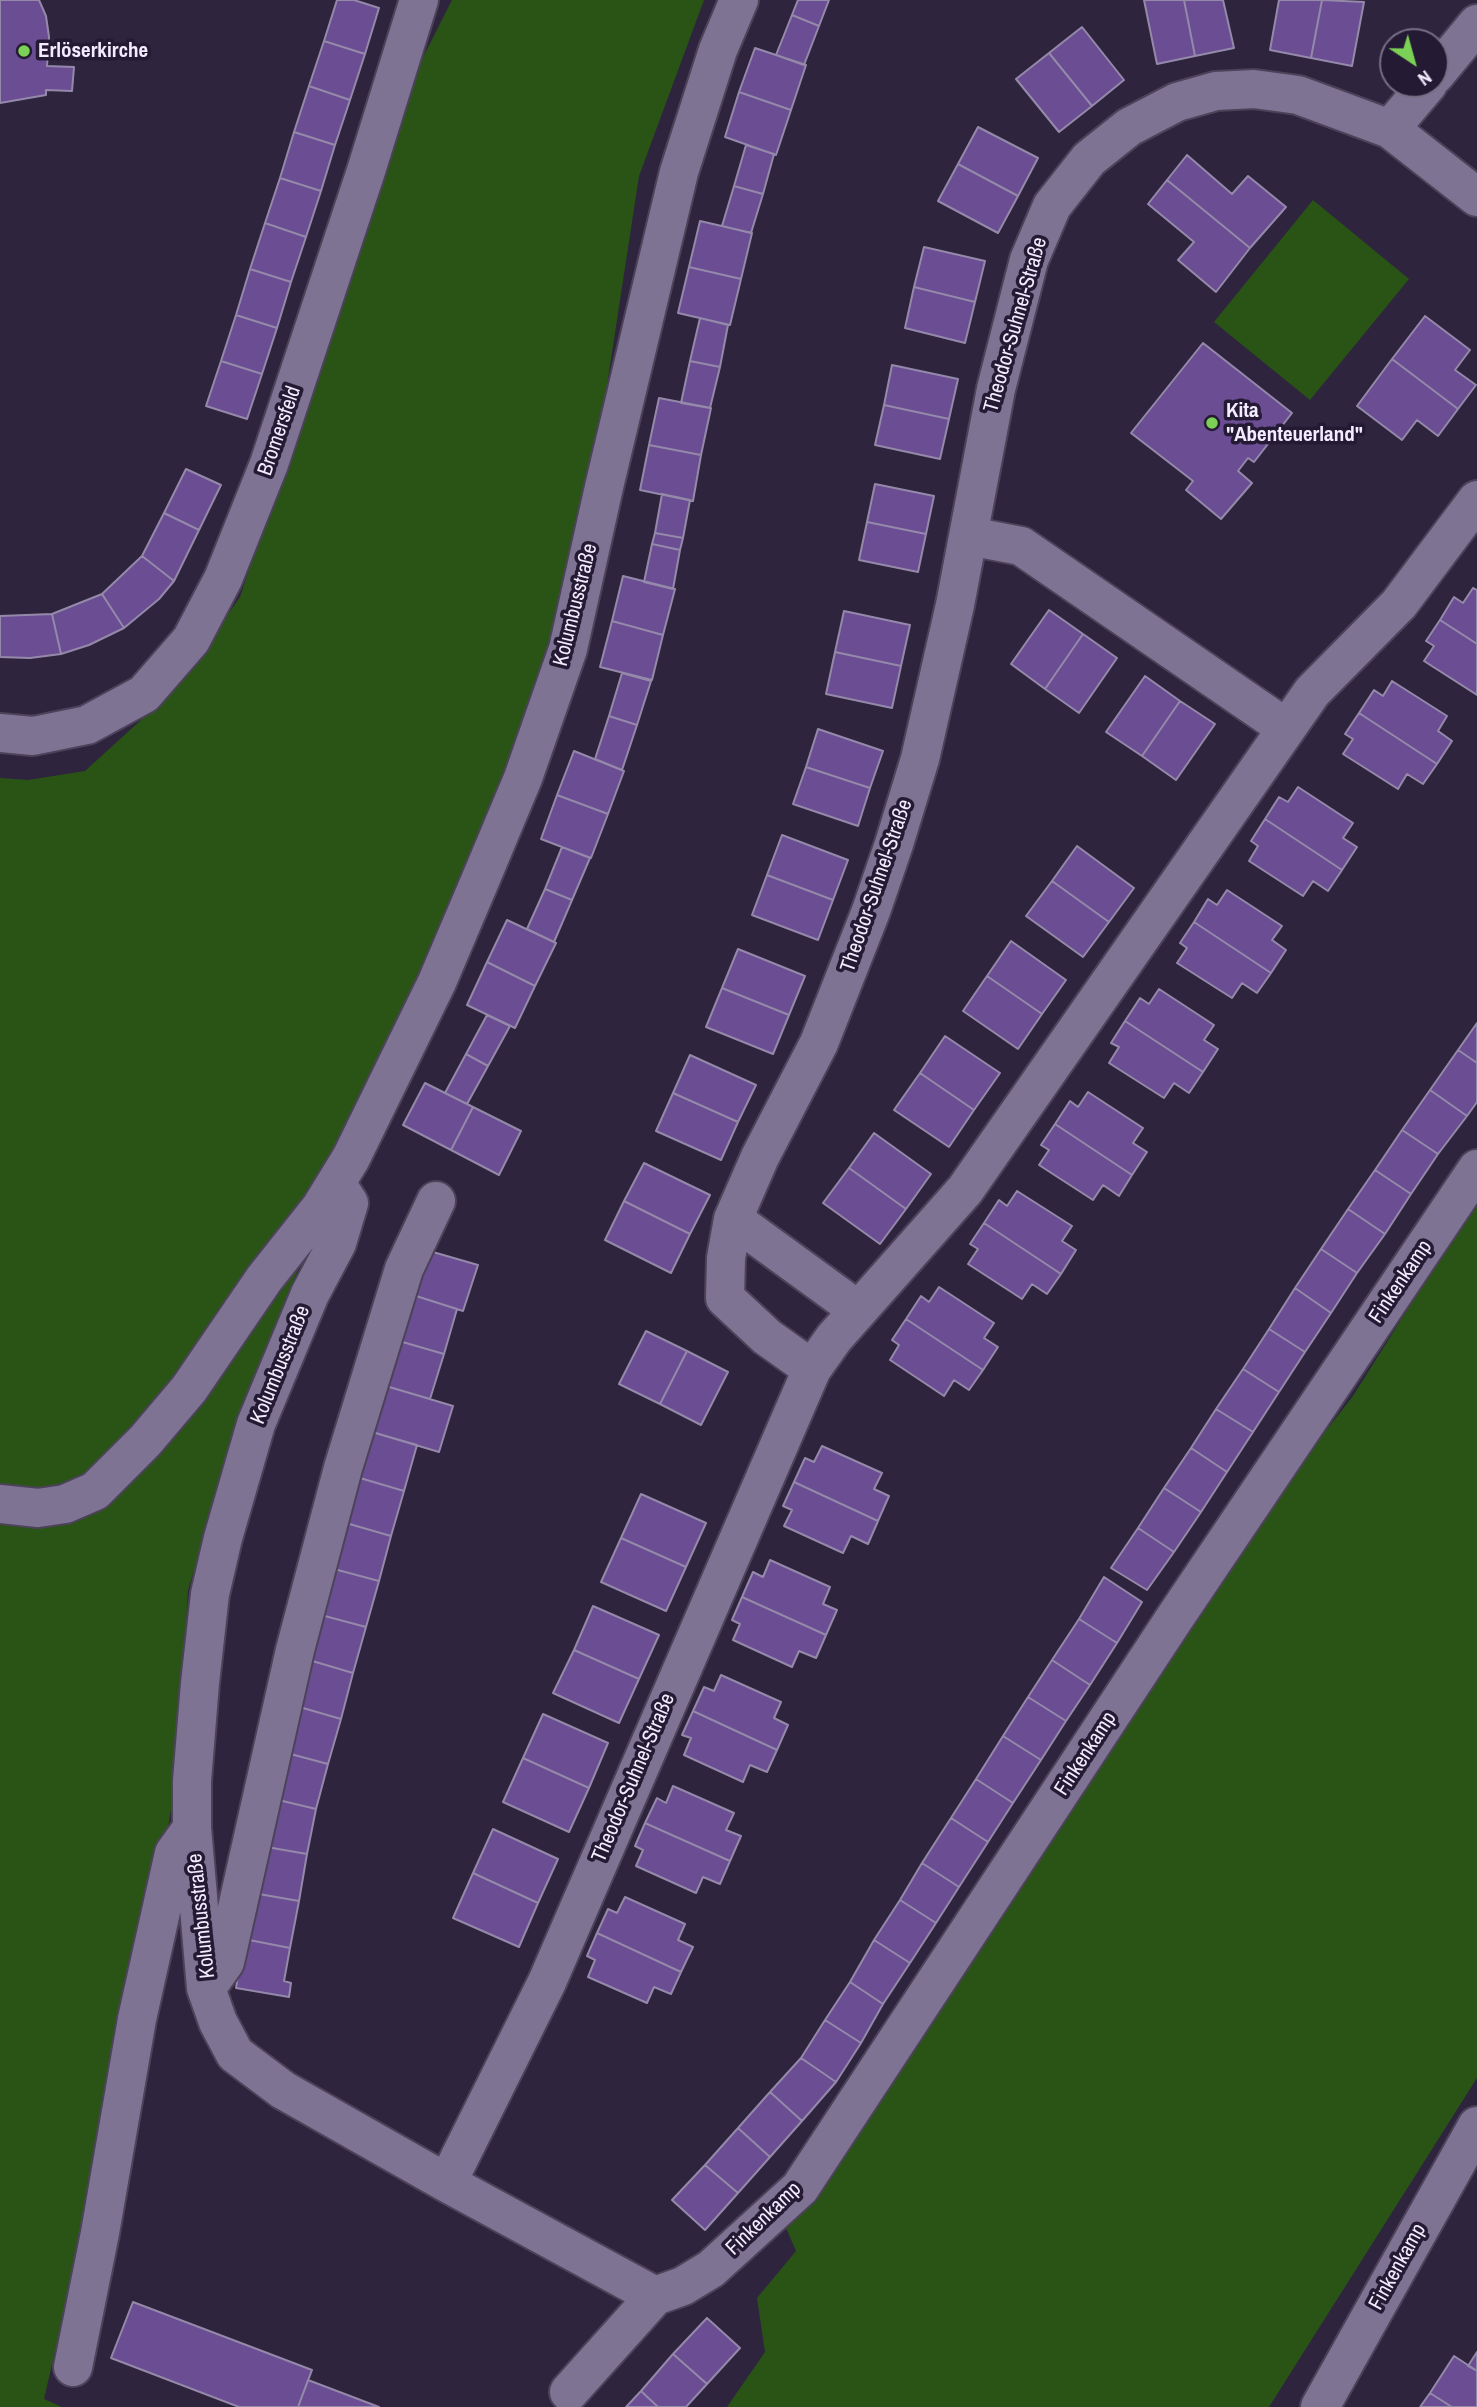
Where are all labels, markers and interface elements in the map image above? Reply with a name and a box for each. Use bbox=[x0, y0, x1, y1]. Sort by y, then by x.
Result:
north arrow bbox=[1379, 28, 1449, 98]
place label: Erlöserkirche bbox=[38, 38, 148, 64]
marker: Erlöserkirche bbox=[16, 43, 32, 59]
text: N bbox=[1413, 65, 1437, 92]
street label: Theodor-Suhnel-Straße bbox=[979, 235, 1053, 415]
street label: Bromersfeld bbox=[253, 383, 307, 479]
place label: Kita "Abenteuerland" bbox=[1226, 398, 1363, 448]
marker: Kita "Abenteuerland" bbox=[1204, 415, 1220, 431]
street label: Kolumbusstraße bbox=[549, 541, 603, 669]
street label: Theodor-Suhnel-Straße bbox=[836, 796, 918, 976]
street label: Finkenkamp bbox=[1364, 1236, 1438, 1328]
street label: Kolumbusstraße bbox=[246, 1302, 316, 1428]
street label: Theodor-Suhnel-Straße bbox=[587, 1690, 681, 1866]
street label: Finkenkamp bbox=[1050, 1707, 1122, 1801]
street label: Kolumbusstraße bbox=[183, 1852, 221, 1980]
street label: Finkenkamp bbox=[721, 2177, 807, 2261]
street label: Finkenkamp bbox=[1364, 2219, 1432, 2315]

